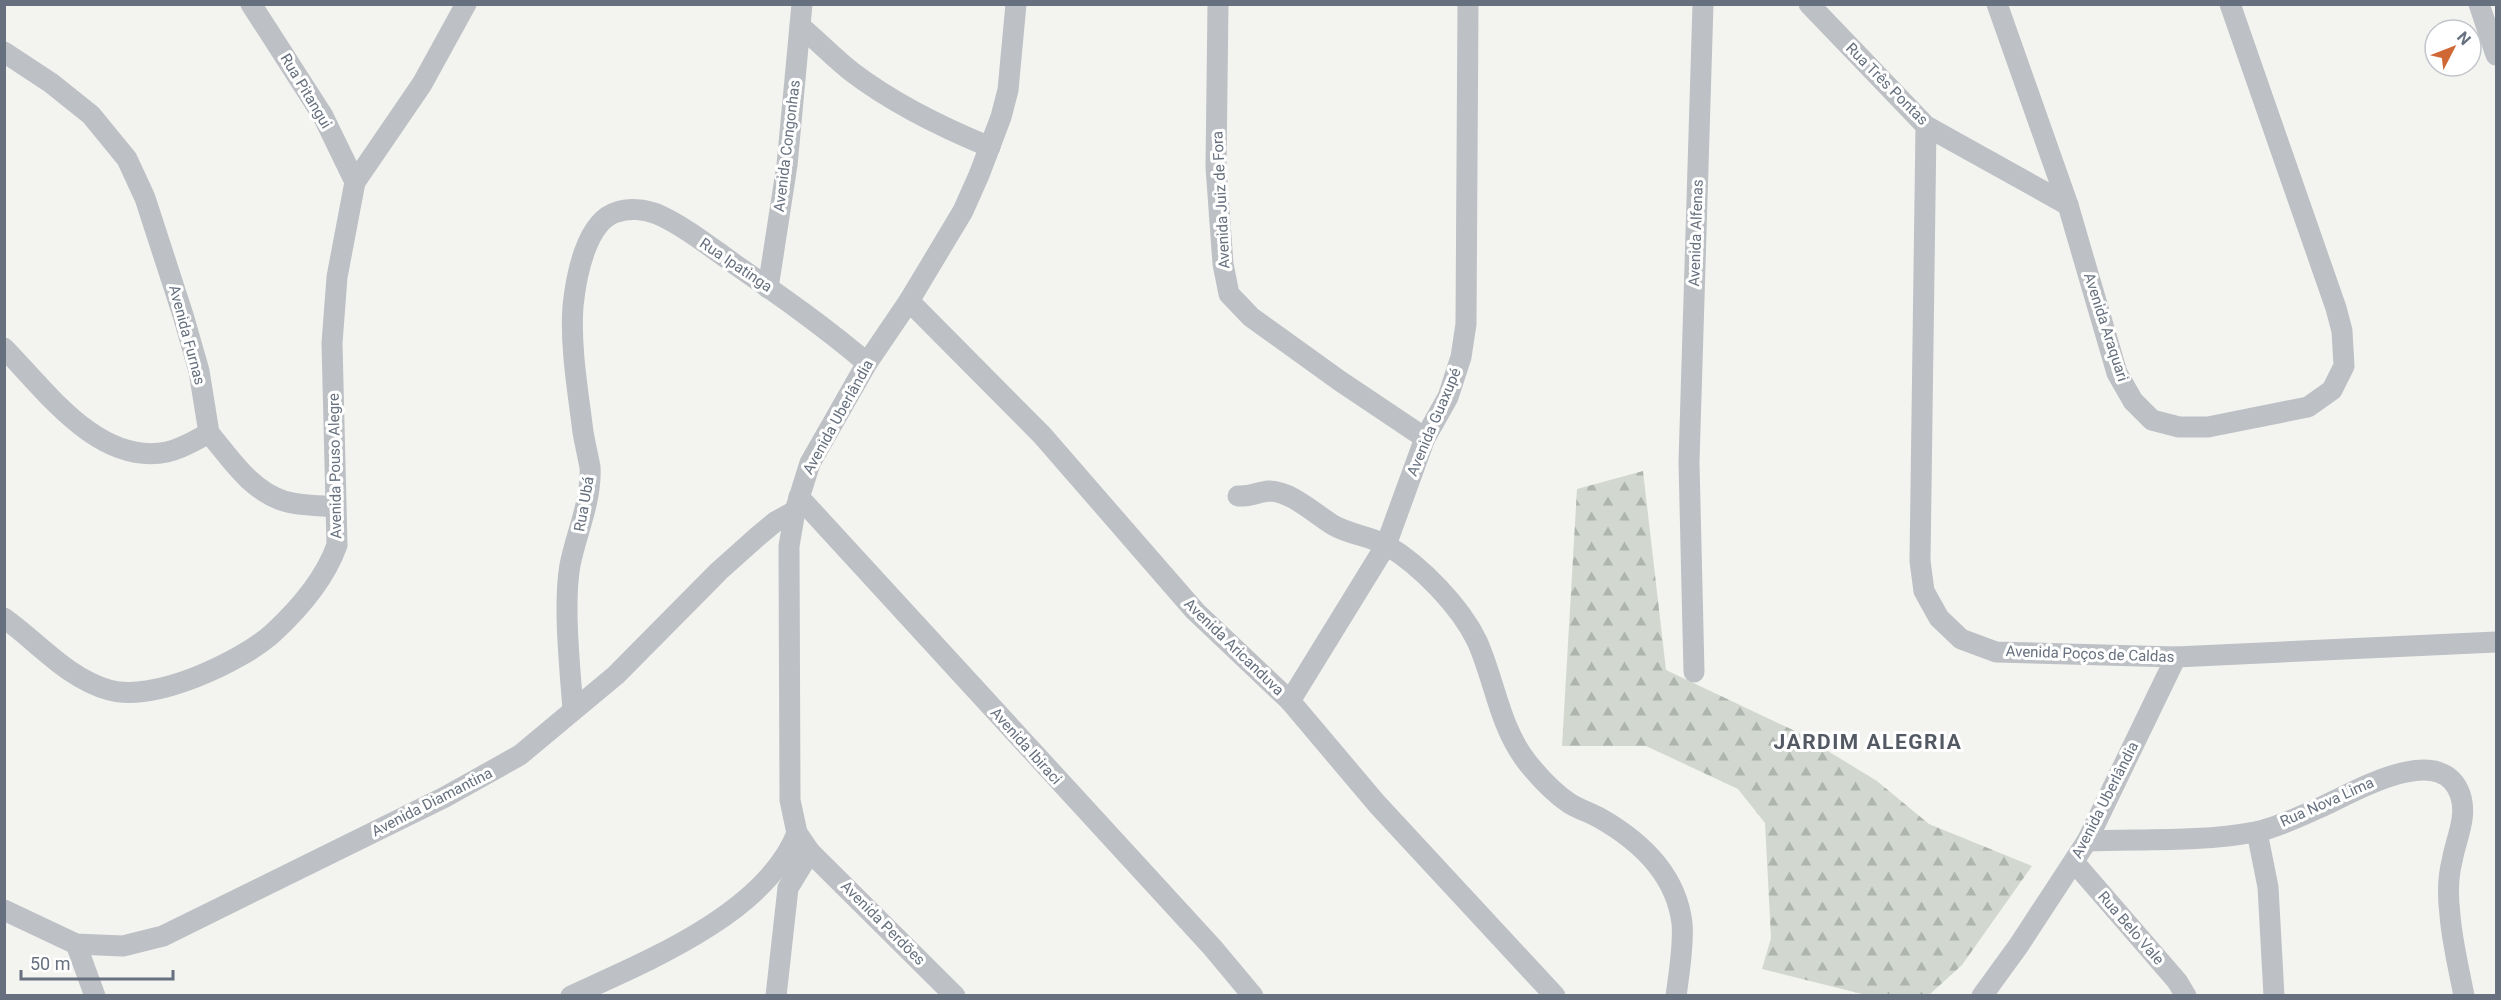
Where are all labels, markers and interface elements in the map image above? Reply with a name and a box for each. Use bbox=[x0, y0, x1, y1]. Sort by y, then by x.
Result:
north arrow bbox=[2423, 18, 2483, 78]
text: N bbox=[2453, 28, 2475, 49]
street label: Rua Três Pontas bbox=[1842, 39, 1932, 129]
street label: Rua Pitangui bbox=[277, 50, 335, 132]
street label: Avenida Congonhas bbox=[770, 79, 804, 213]
street label: Avenida Juiz de Fora bbox=[1208, 131, 1234, 269]
street label: Avenida Alfenas bbox=[1685, 179, 1707, 287]
street label: Rua Ipatinga bbox=[696, 234, 776, 296]
street label: Avenida Araquari bbox=[2080, 270, 2132, 384]
street label: Avenida Furnas bbox=[165, 283, 209, 387]
street label: Avenida Uberlândia bbox=[799, 357, 877, 477]
street label: Avenida Guaxupé bbox=[1403, 365, 1465, 479]
street label: Avenida Pouso Alegre bbox=[325, 393, 345, 539]
street label: Rua Ubá bbox=[570, 475, 598, 533]
street label: Avenida Aricanduva bbox=[1180, 595, 1288, 699]
street label: Avenida Poços de Caldas bbox=[2005, 642, 2175, 666]
street label: Avenida Ibiraci bbox=[987, 704, 1065, 788]
district label: JARDIM ALEGRIA bbox=[1774, 730, 1962, 754]
street label: Avenida Uberlândia bbox=[2068, 739, 2142, 861]
street label: Avenida Diamantina bbox=[369, 764, 495, 840]
street label: Rua Nova Lima bbox=[2277, 773, 2377, 831]
street label: Avenida Perdões bbox=[837, 877, 929, 969]
street label: Rua Belo Vale bbox=[2094, 888, 2168, 968]
scale bar bbox=[21, 943, 172, 981]
text: 50 m bbox=[30, 953, 70, 974]

